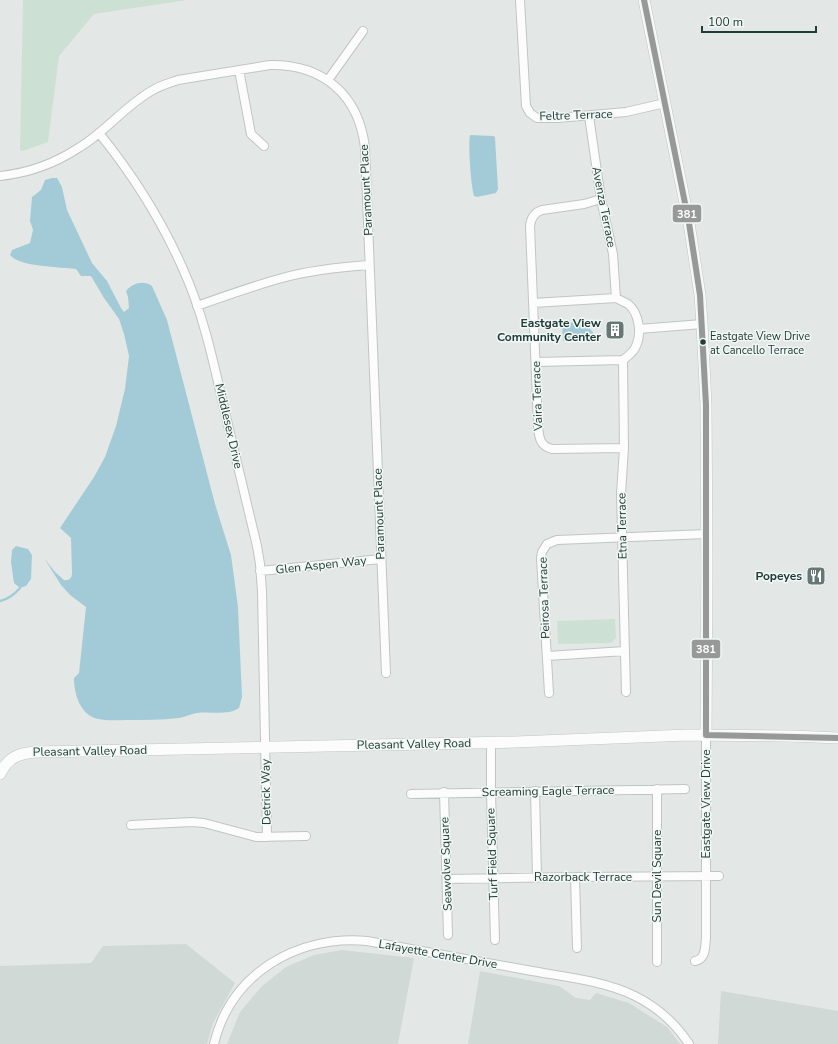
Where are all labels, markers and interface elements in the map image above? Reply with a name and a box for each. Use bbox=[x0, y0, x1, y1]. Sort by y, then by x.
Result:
scale bar bbox=[702, 8, 816, 34]
text: 100 m bbox=[708, 14, 743, 30]
street label: Feltre Terrace bbox=[539, 106, 613, 124]
street label: Paramount Place bbox=[356, 144, 376, 236]
street label: Avenza Terrace bbox=[588, 165, 620, 249]
line badge: 381 bbox=[672, 204, 702, 223]
text: 381 bbox=[677, 207, 697, 222]
place label: Eastgate View Community Center bbox=[497, 315, 602, 345]
building icon: Eastgate View Community Center bbox=[604, 319, 626, 341]
place label: Eastgate View Drive at Cancello Terrace bbox=[710, 329, 810, 358]
marker: Eastgate View Drive at Cancello Terrace bbox=[698, 337, 708, 347]
street label: Vaira Terrace bbox=[528, 361, 546, 432]
street label: Middlesex Drive bbox=[211, 382, 247, 470]
street label: Paramount Place bbox=[369, 468, 389, 560]
street label: Etna Terrace bbox=[613, 492, 631, 560]
street label: Glen Aspen Way bbox=[275, 552, 368, 578]
street label: Peirosa Terrace bbox=[535, 557, 553, 639]
restaurant icon: Popeyes bbox=[805, 565, 827, 587]
place label: Popeyes bbox=[755, 568, 802, 584]
line badge: 381 bbox=[691, 639, 721, 659]
text: 381 bbox=[696, 642, 716, 657]
street label: Pleasant Valley Road bbox=[357, 735, 471, 753]
street label: Pleasant Valley Road bbox=[33, 742, 147, 760]
street label: Eastgate View Drive bbox=[698, 749, 714, 859]
street label: Detrick Way bbox=[257, 758, 275, 825]
street label: Screaming Eagle Terrace bbox=[482, 782, 614, 800]
street label: Turf Field Square bbox=[482, 808, 502, 900]
street label: Seawolve Square bbox=[436, 817, 456, 911]
street label: Sun Devil Square bbox=[649, 830, 665, 922]
street label: Razorback Terrace bbox=[534, 869, 632, 885]
street label: Lafayette Center Drive bbox=[377, 936, 499, 972]

